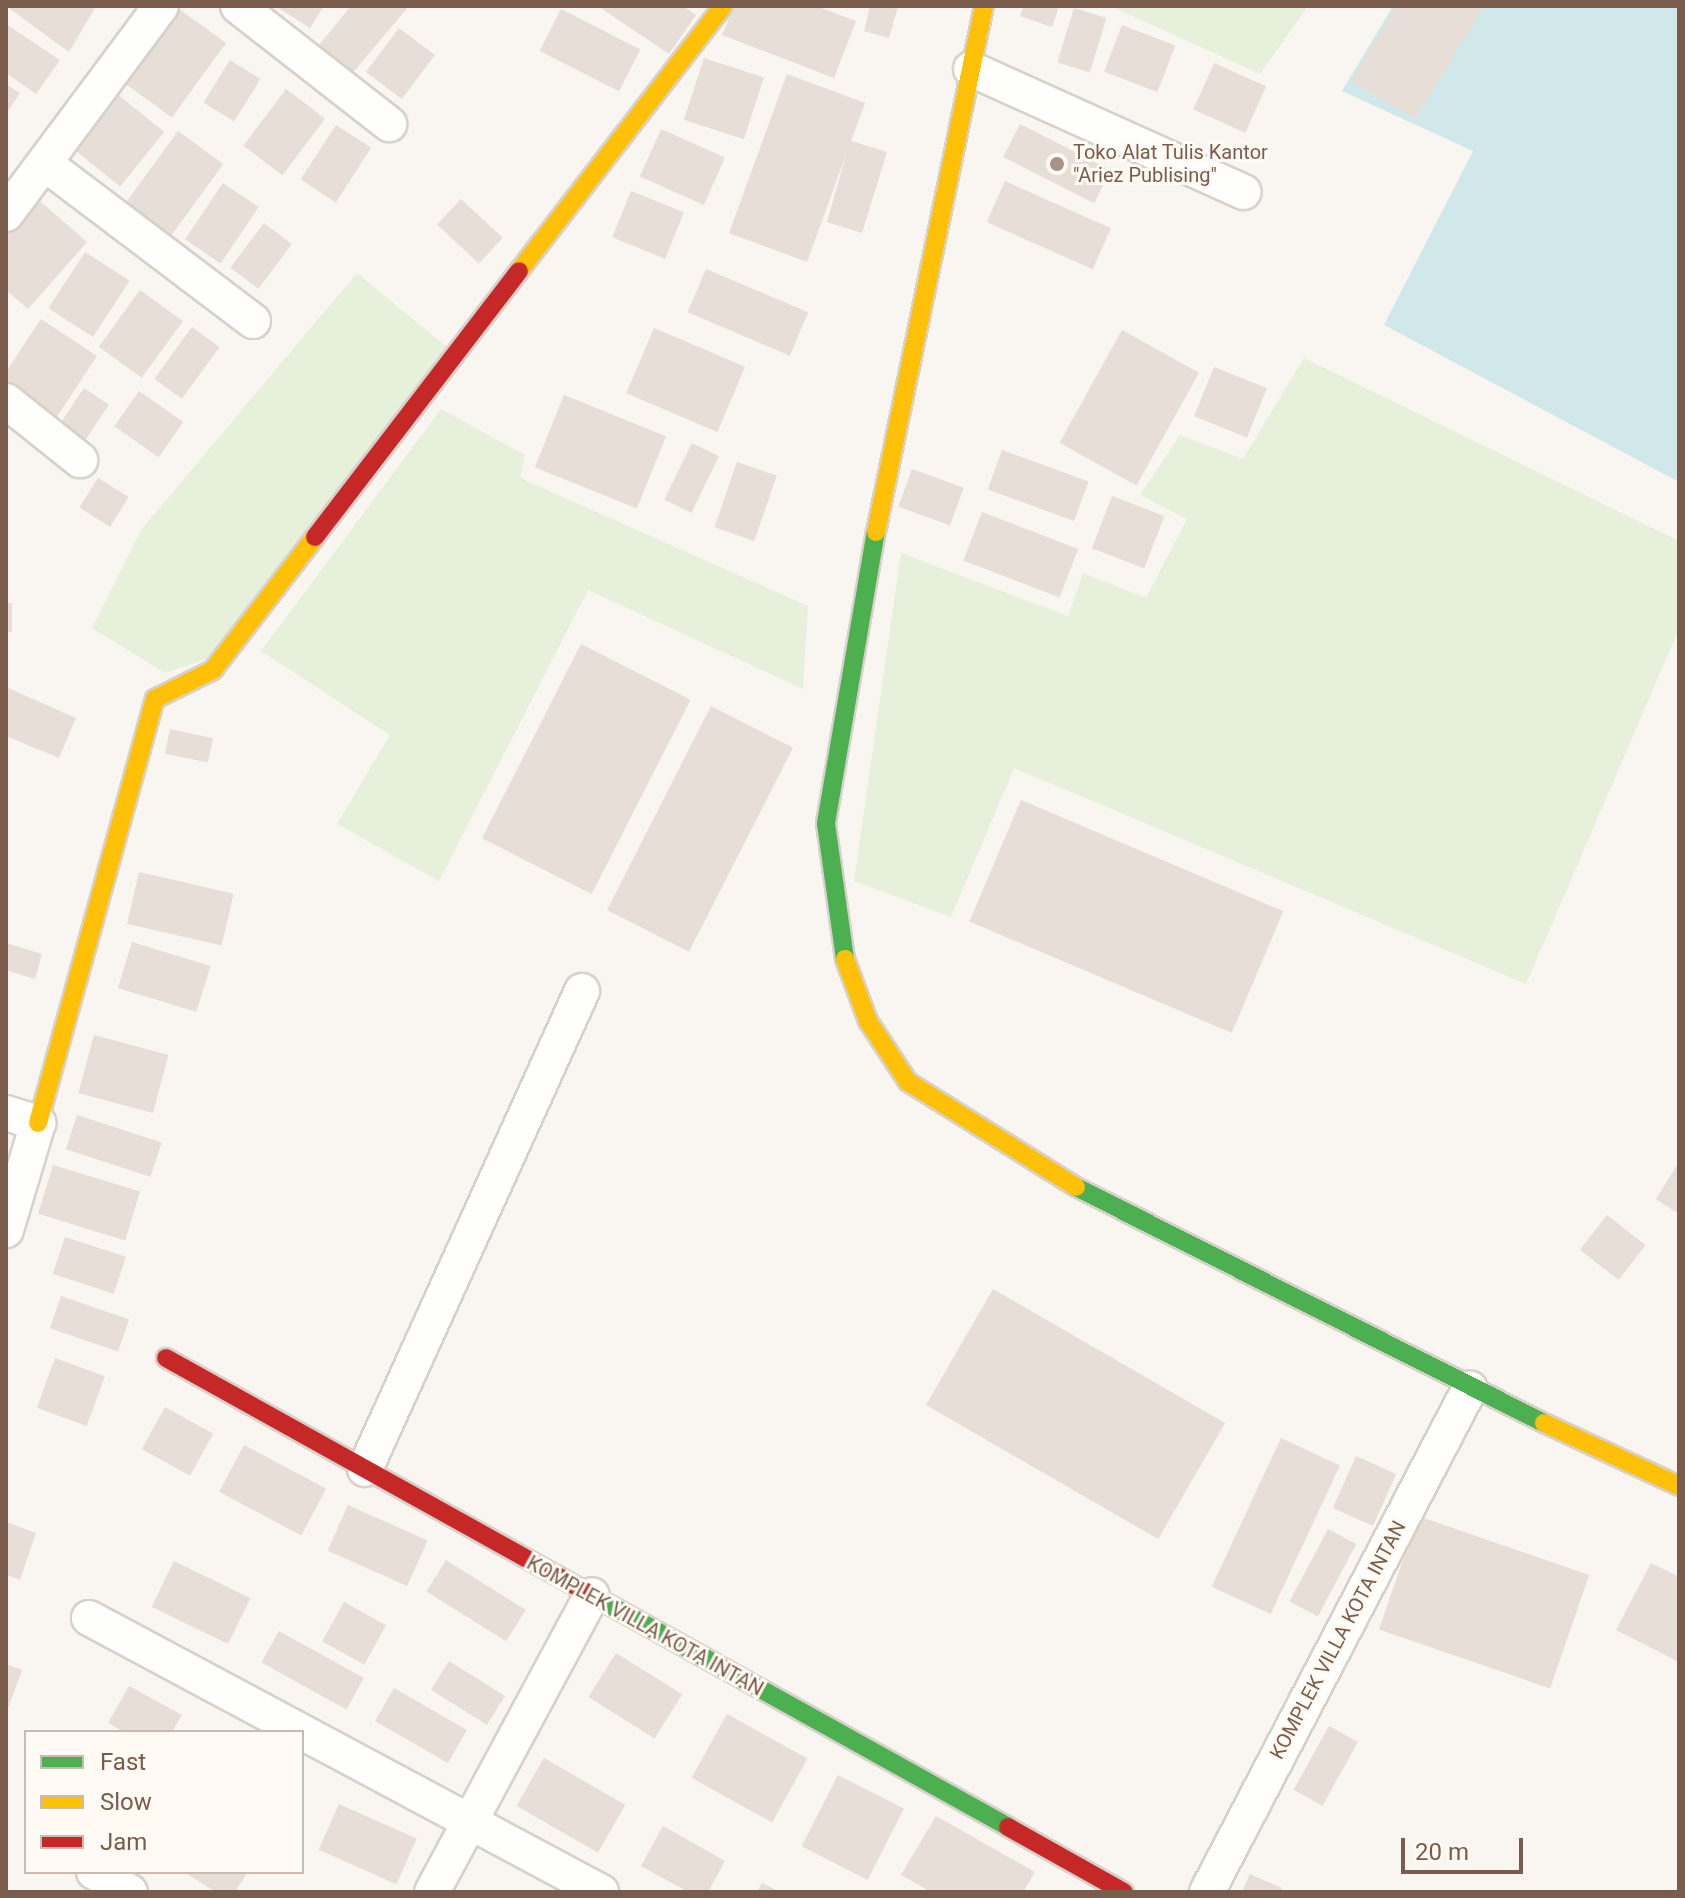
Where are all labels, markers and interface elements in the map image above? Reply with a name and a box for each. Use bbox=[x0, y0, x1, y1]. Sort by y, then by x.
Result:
place label: Toko Alat Tulis Kantor "Ariez Publising" bbox=[1073, 140, 1268, 187]
marker: Toko Alat Tulis Kantor "Ariez Publising" bbox=[1048, 155, 1066, 173]
street label: KOMPLEK VILLA KOTA INTAN bbox=[1265, 1517, 1411, 1763]
street label: KOMPLEK VILLA KOTA INTAN bbox=[523, 1551, 767, 1701]
legend bbox=[24, 1730, 304, 1874]
text: Fast bbox=[100, 1748, 146, 1776]
text: Slow bbox=[100, 1788, 152, 1816]
scale bar bbox=[1405, 1822, 1527, 1872]
text: Jam bbox=[100, 1828, 147, 1856]
text: 20 m bbox=[1415, 1838, 1469, 1866]

